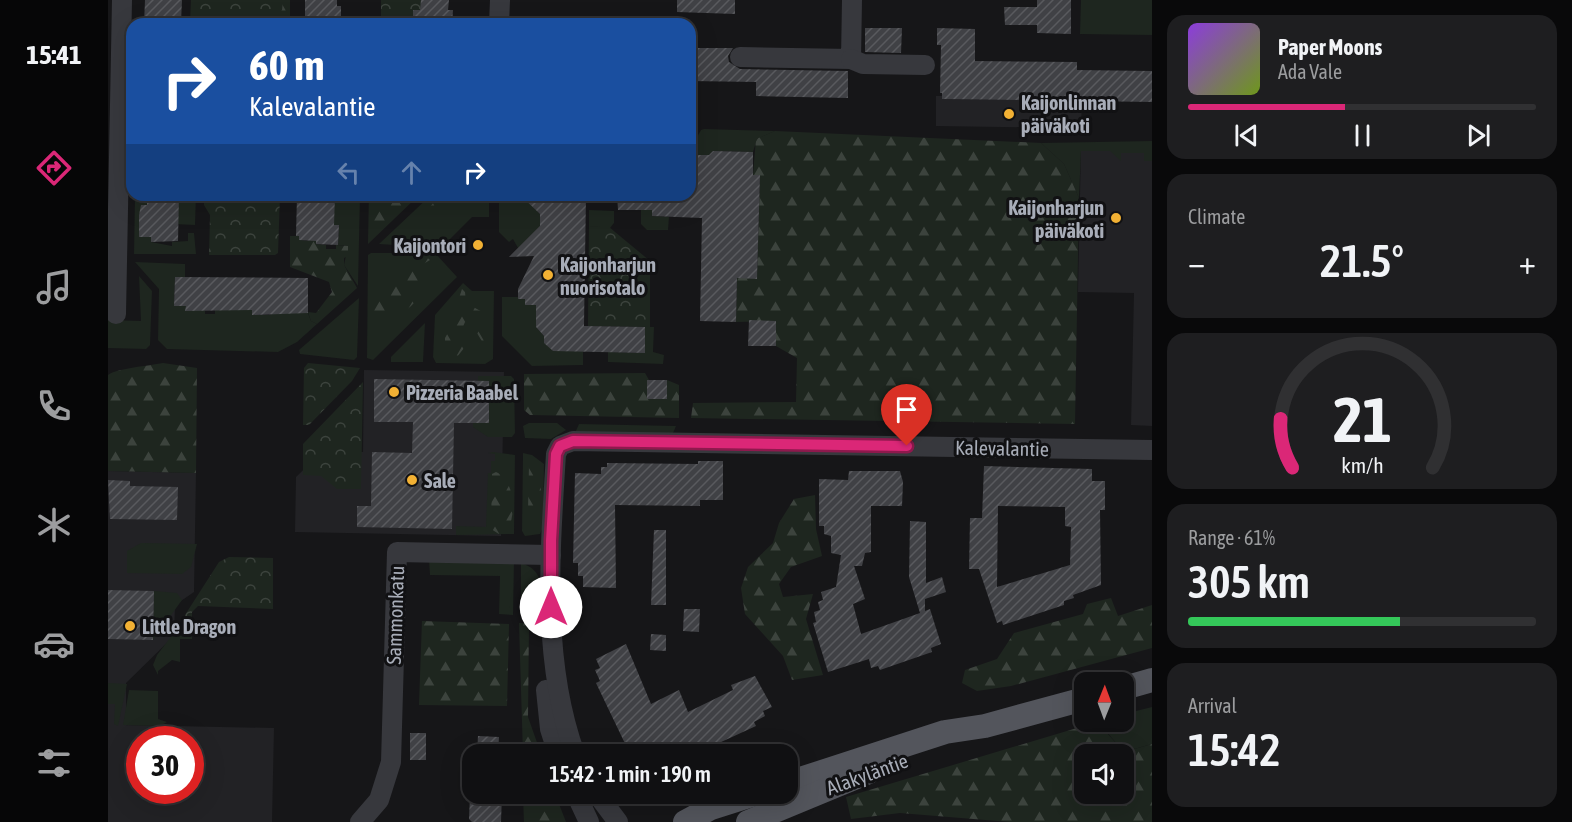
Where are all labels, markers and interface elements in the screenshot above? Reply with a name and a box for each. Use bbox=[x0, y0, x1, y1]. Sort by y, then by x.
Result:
text: Paper Moons bbox=[1278, 34, 1382, 60]
text: 15:41 bbox=[26, 39, 82, 70]
text: 60 m bbox=[249, 41, 324, 89]
icon: right bbox=[150, 42, 228, 120]
text: Ada Vale bbox=[1278, 60, 1342, 83]
text: Kalevalantie bbox=[249, 91, 376, 122]
place label: Kaijonlinnan päiväkoti bbox=[1021, 91, 1116, 137]
marker: Kaijonlinnan päiväkoti bbox=[1002, 107, 1016, 121]
icon: previous bbox=[1230, 119, 1263, 152]
icon: pause bbox=[1346, 119, 1379, 152]
icon: next bbox=[1462, 119, 1495, 152]
icon: directions bbox=[33, 147, 75, 189]
icon: left bbox=[332, 156, 365, 189]
icon: ahead bbox=[395, 156, 428, 189]
icon: right bbox=[458, 156, 491, 189]
place label: Kaijonharjun päiväkoti bbox=[1008, 196, 1104, 242]
text: Climate bbox=[1188, 205, 1245, 228]
marker: Kaijonharjun päiväkoti bbox=[1109, 211, 1123, 225]
place label: Kaijontori bbox=[394, 234, 466, 257]
text: 21.5° bbox=[1320, 235, 1404, 287]
marker: Kaijontori bbox=[471, 238, 485, 252]
text: − bbox=[1188, 243, 1205, 281]
text: + bbox=[1519, 243, 1536, 281]
place label: Kaijonharjun nuorisotalo bbox=[560, 253, 656, 299]
icon: music bbox=[33, 266, 75, 308]
marker: Kaijonharjun nuorisotalo bbox=[541, 268, 555, 282]
place label: Pizzeria Baabel bbox=[406, 381, 519, 404]
pin bbox=[881, 384, 932, 446]
text: 21 bbox=[1333, 384, 1391, 455]
icon: phone bbox=[33, 385, 75, 427]
marker: Pizzeria Baabel bbox=[387, 385, 401, 399]
icon: arrive bbox=[890, 393, 923, 426]
street label: Kalevalantie bbox=[955, 436, 1049, 460]
text: km/h bbox=[1341, 453, 1383, 478]
place label: Sale bbox=[424, 469, 456, 492]
marker: Sale bbox=[405, 473, 419, 487]
icon: climate bbox=[33, 504, 75, 546]
text: Range · 61% bbox=[1188, 526, 1275, 549]
text: 305 km bbox=[1188, 556, 1310, 608]
street label: Sammonkatu bbox=[382, 565, 408, 665]
position arrow bbox=[519, 575, 583, 639]
place label: Little Dragon bbox=[142, 615, 236, 638]
marker: Little Dragon bbox=[123, 619, 137, 633]
icon: car bbox=[33, 623, 75, 665]
north arrow bbox=[1074, 672, 1134, 732]
map controls bbox=[1074, 672, 1134, 804]
text: Arrival bbox=[1188, 694, 1237, 717]
text: 15:42 bbox=[1188, 724, 1281, 776]
speed limit sign: 30 bbox=[126, 726, 204, 804]
icon: filters bbox=[33, 742, 75, 784]
button: sound bbox=[1074, 744, 1134, 804]
street label: Alakyläntie bbox=[823, 749, 911, 799]
text: 15:42 · 1 min · 190 m bbox=[549, 761, 711, 787]

